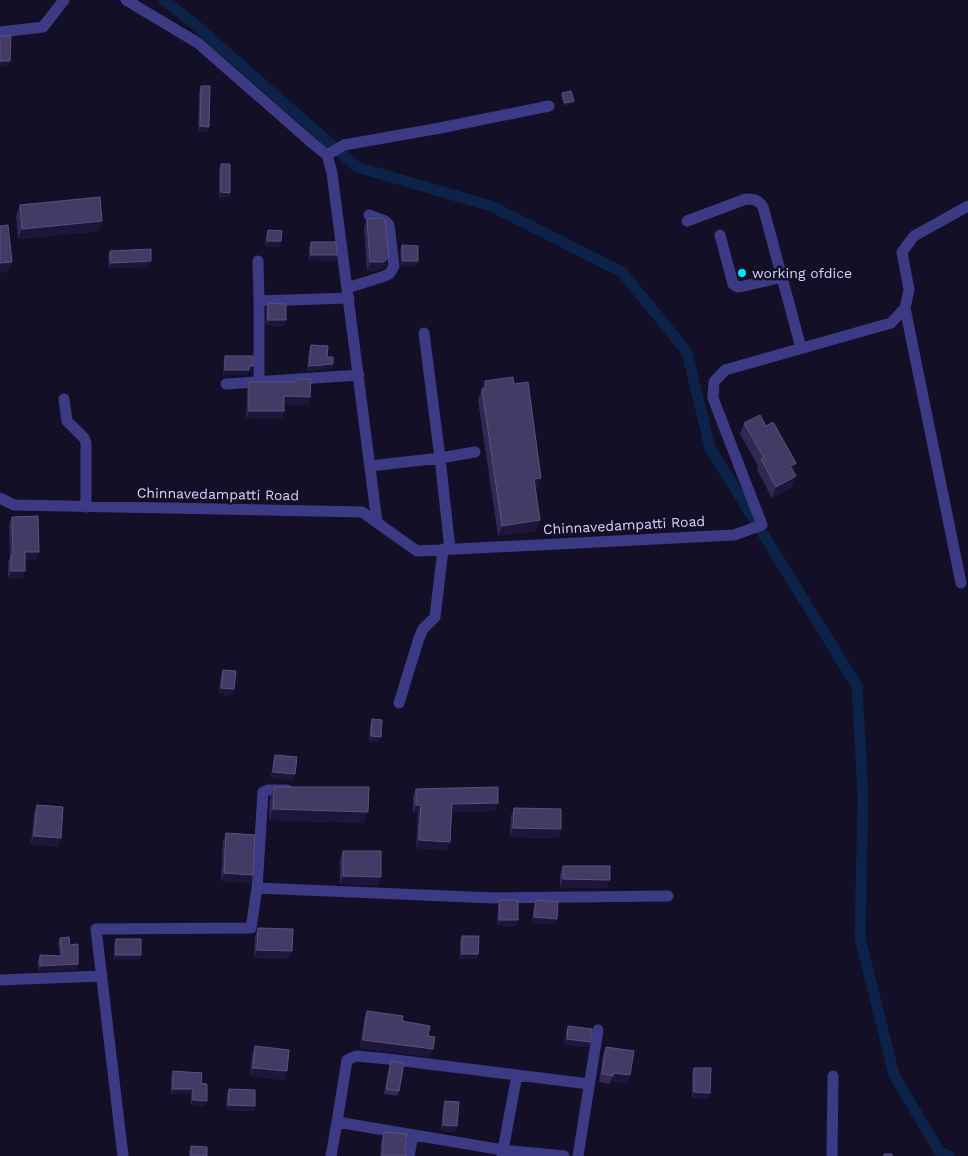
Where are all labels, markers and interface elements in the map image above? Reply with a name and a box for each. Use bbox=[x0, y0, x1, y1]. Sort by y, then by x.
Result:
place label: working ofdice bbox=[752, 265, 852, 281]
marker: working ofdice bbox=[736, 267, 748, 279]
street label: Chinnavedampatti Road bbox=[137, 485, 299, 503]
street label: Chinnavedampatti Road bbox=[543, 513, 705, 537]

